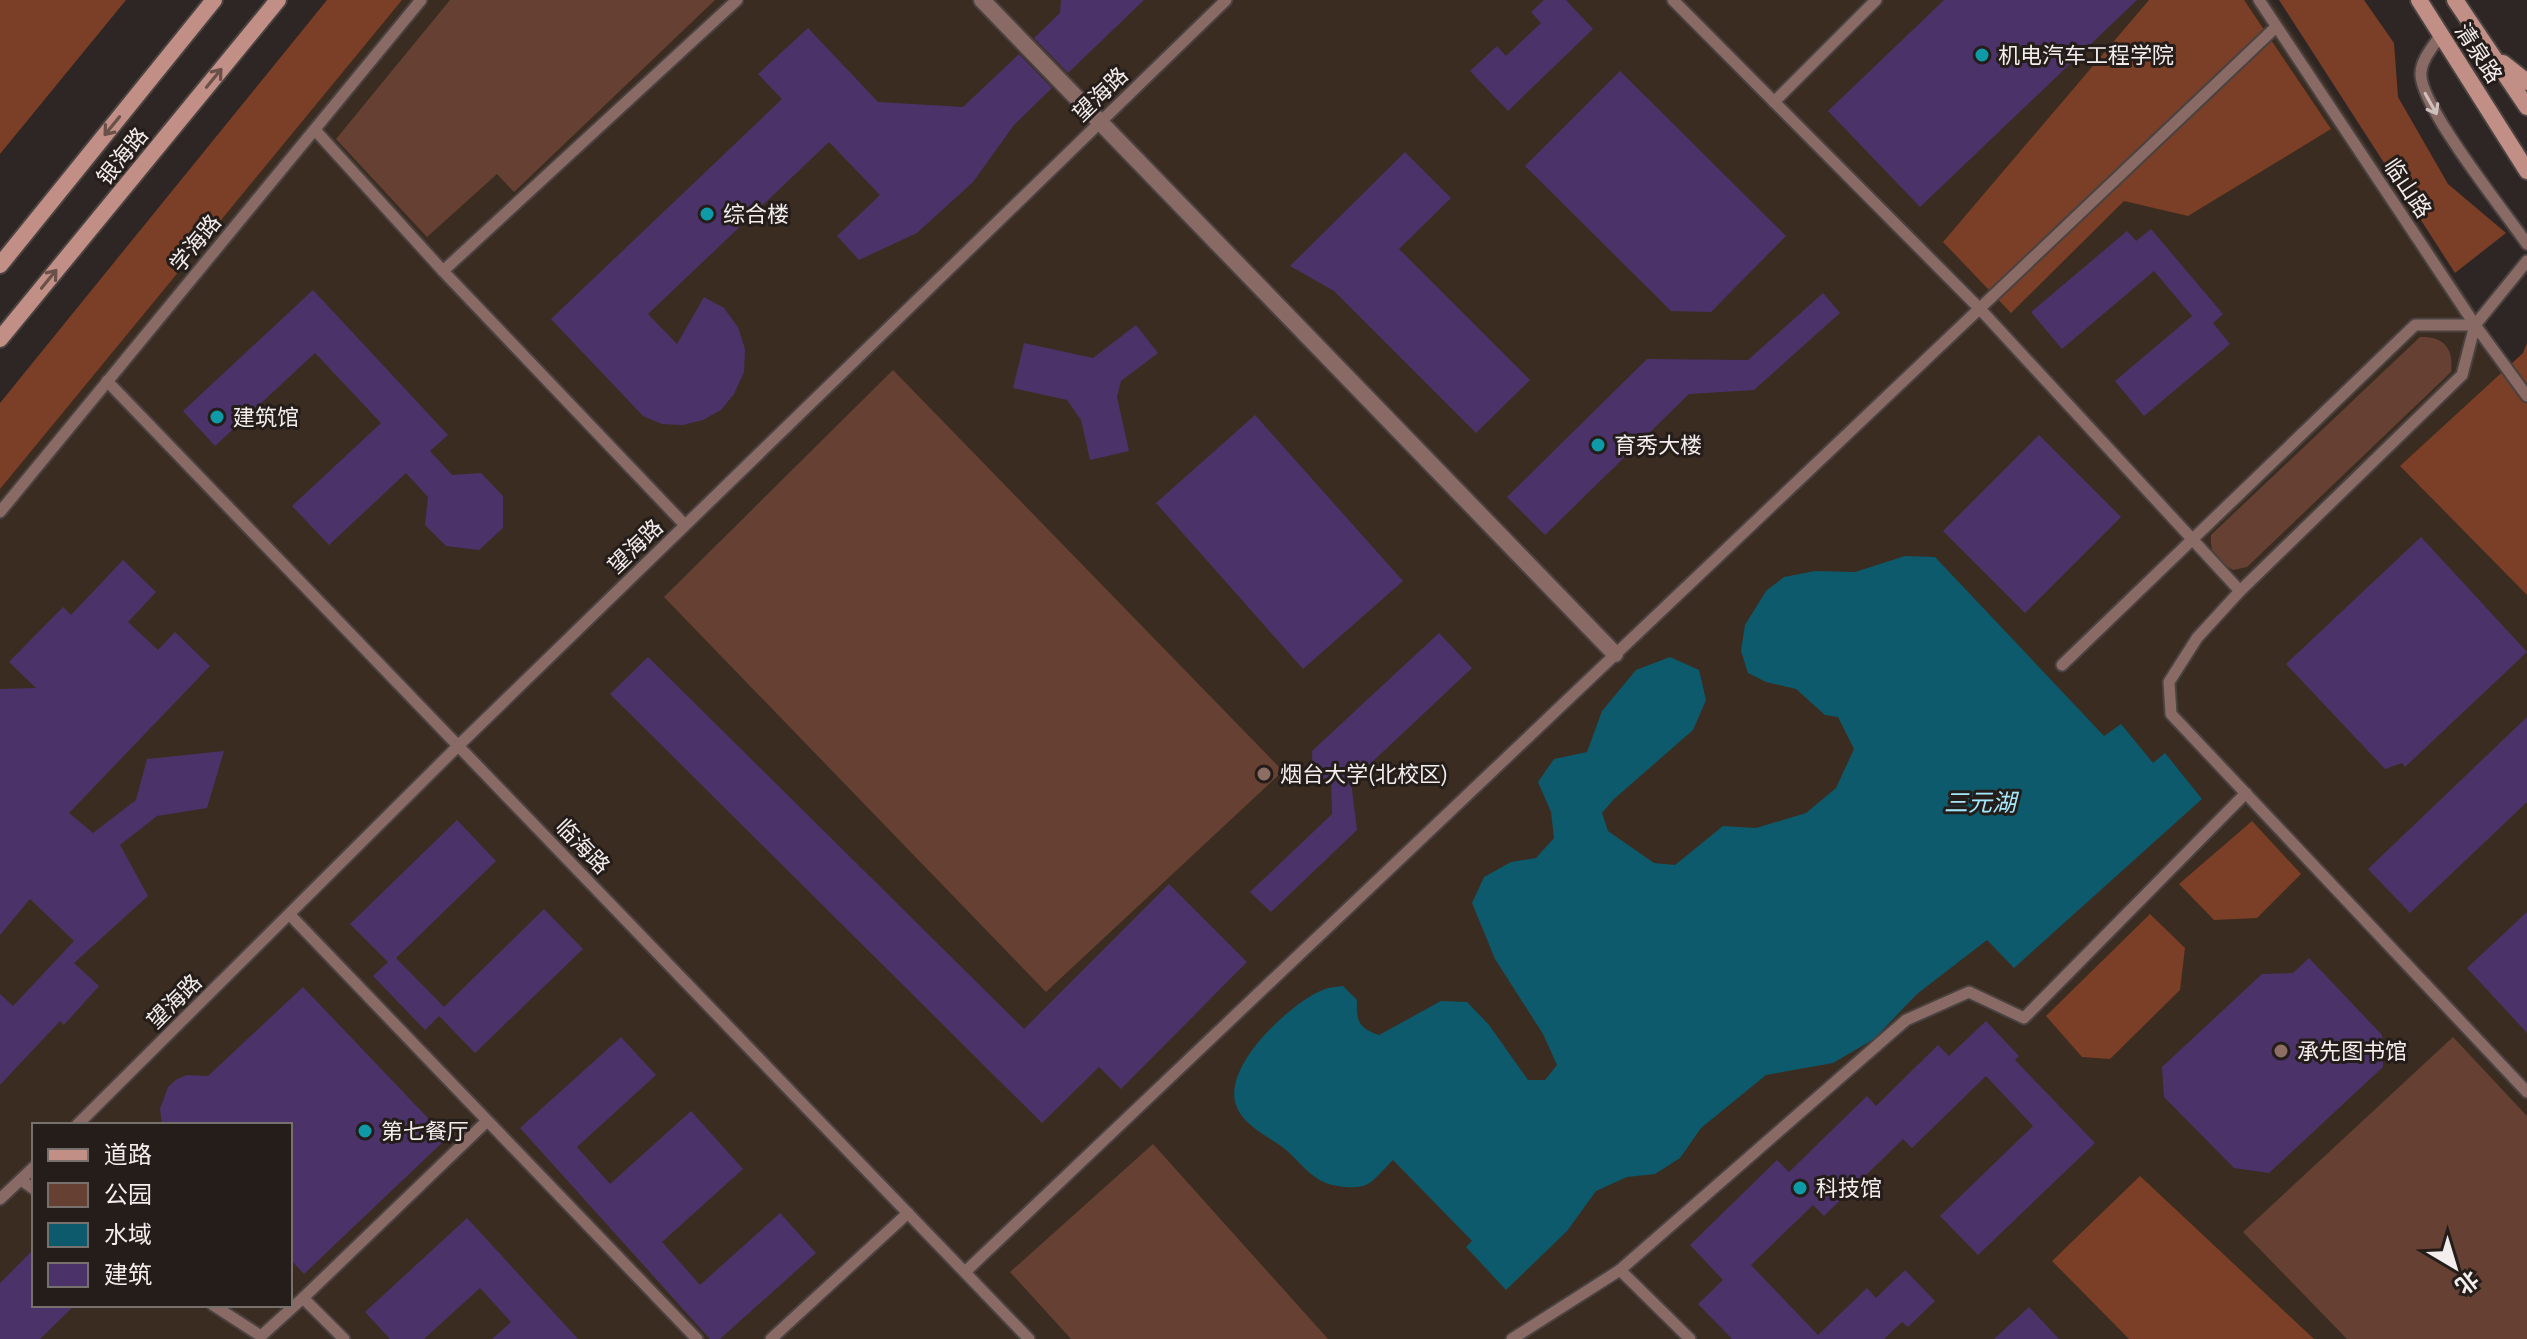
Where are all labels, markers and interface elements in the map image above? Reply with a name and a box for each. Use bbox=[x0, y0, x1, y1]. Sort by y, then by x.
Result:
street label: 清泉路 bbox=[2451, 18, 2508, 87]
place label: 机电汽车工程学院 bbox=[1998, 42, 2174, 67]
marker: 机电汽车工程学院 bbox=[1973, 46, 1991, 64]
street label: 望海路 bbox=[1067, 62, 1132, 126]
one-way arrow bbox=[205, 67, 223, 88]
one-way arrow bbox=[2424, 92, 2440, 115]
one-way arrow bbox=[103, 115, 121, 136]
street label: 银海路 bbox=[91, 122, 152, 189]
street label: 临山路 bbox=[2380, 153, 2437, 222]
place label: 综合楼 bbox=[723, 201, 789, 226]
marker: 综合楼 bbox=[698, 205, 716, 223]
street label: 学海路 bbox=[164, 209, 225, 276]
one-way arrow bbox=[40, 268, 58, 289]
place label: 建筑馆 bbox=[233, 404, 299, 429]
marker: 建筑馆 bbox=[208, 408, 226, 426]
place label: 育秀大楼 bbox=[1614, 432, 1702, 457]
marker: 育秀大楼 bbox=[1589, 436, 1607, 454]
street label: 望海路 bbox=[602, 514, 667, 578]
place label: 烟台大学(北校区) bbox=[1280, 761, 1448, 787]
marker: 烟台大学(北校区) bbox=[1255, 765, 1273, 783]
water label: 三元湖 bbox=[1944, 789, 2020, 816]
street label: 临海路 bbox=[551, 813, 615, 878]
street label: 望海路 bbox=[141, 968, 206, 1033]
place label: 承先图书馆 bbox=[2297, 1038, 2407, 1063]
marker: 承先图书馆 bbox=[2272, 1042, 2290, 1060]
place label: 第七餐厅 bbox=[381, 1118, 469, 1143]
marker: 第七餐厅 bbox=[356, 1122, 374, 1140]
legend bbox=[32, 1123, 292, 1307]
text: 道路 bbox=[104, 1141, 152, 1168]
place label: 科技馆 bbox=[1816, 1175, 1882, 1200]
marker: 科技馆 bbox=[1791, 1179, 1809, 1197]
text: 公园 bbox=[104, 1181, 152, 1208]
text: 水域 bbox=[104, 1221, 152, 1248]
north arrow bbox=[2415, 1227, 2495, 1307]
text: 建筑 bbox=[104, 1261, 152, 1288]
text: 北 bbox=[2451, 1267, 2484, 1300]

